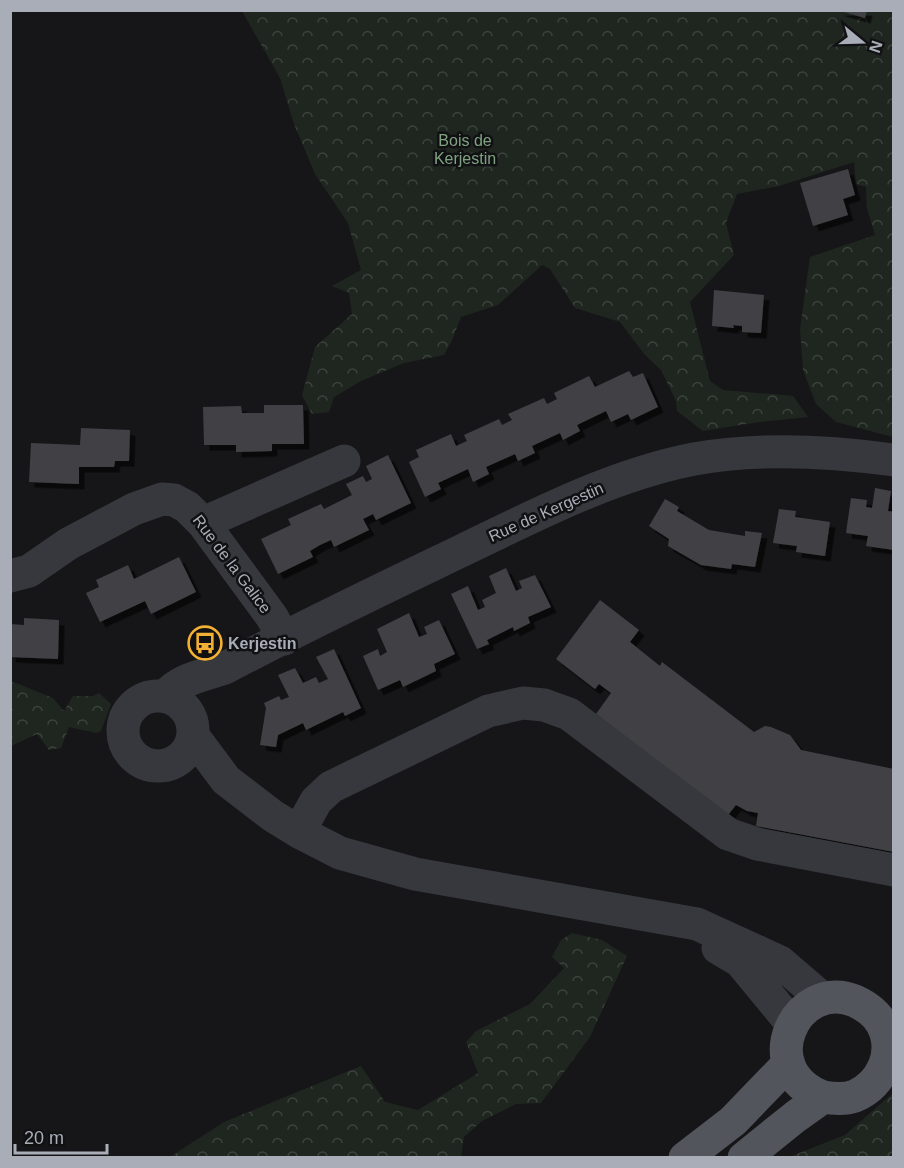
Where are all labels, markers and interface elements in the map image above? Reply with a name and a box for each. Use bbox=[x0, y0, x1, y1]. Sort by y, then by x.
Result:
north arrow bbox=[832, 12, 892, 72]
text: N bbox=[866, 38, 886, 55]
park label: Bois de Kerjestin bbox=[434, 132, 496, 167]
street label: Rue de Kergestin bbox=[486, 479, 606, 545]
street label: Rue de la Galice bbox=[190, 512, 274, 616]
bus stop icon: Kerjestin bbox=[187, 625, 223, 661]
place label: Kerjestin bbox=[228, 635, 296, 652]
scale bar bbox=[15, 1117, 106, 1155]
text: 20 m bbox=[24, 1128, 64, 1148]

